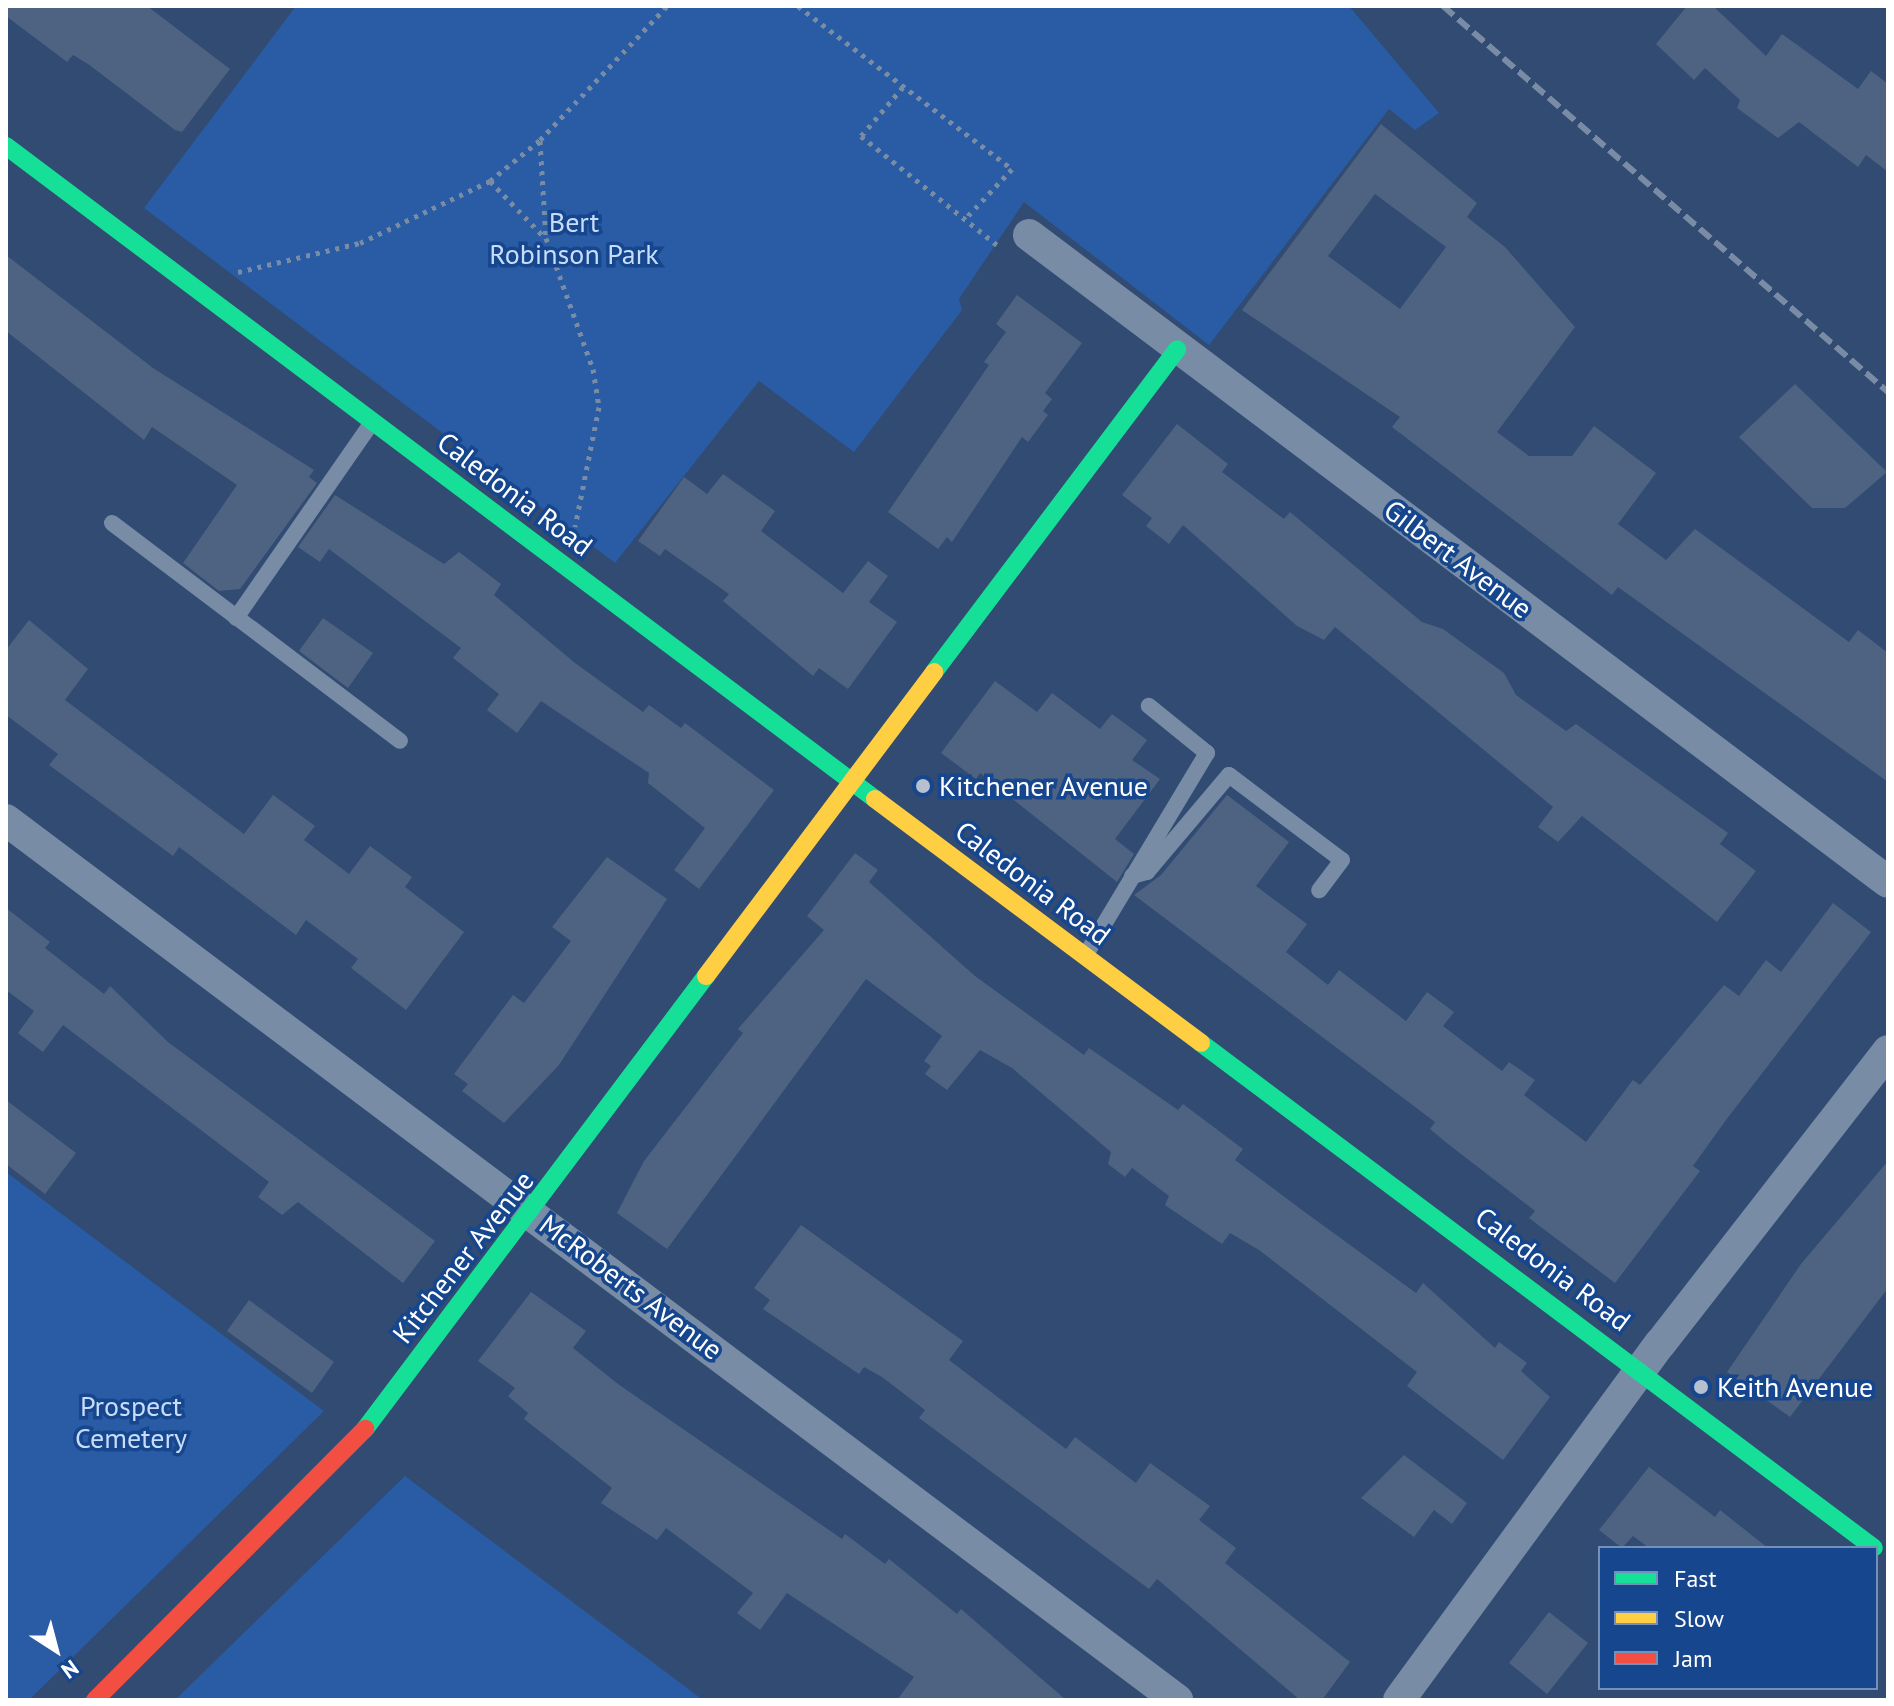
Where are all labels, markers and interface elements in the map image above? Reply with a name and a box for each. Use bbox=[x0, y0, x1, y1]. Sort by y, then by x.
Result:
park label: Bert Robinson Park bbox=[489, 205, 659, 271]
street label: Caledonia Road bbox=[431, 425, 599, 563]
street label: Gilbert Avenue bbox=[1377, 492, 1539, 626]
place label: Kitchener Avenue bbox=[939, 769, 1149, 803]
marker: Kitchener Avenue bbox=[914, 777, 932, 795]
street label: Caledonia Road bbox=[949, 814, 1117, 952]
street label: Kitchener Avenue bbox=[385, 1164, 541, 1350]
street label: Caledonia Road bbox=[1469, 1200, 1637, 1338]
street label: McRoberts Avenue bbox=[533, 1207, 729, 1367]
place label: Keith Avenue bbox=[1717, 1370, 1874, 1404]
marker: Keith Avenue bbox=[1692, 1378, 1710, 1396]
park label: Prospect Cemetery bbox=[75, 1389, 187, 1455]
legend bbox=[1598, 1546, 1878, 1690]
text: Fast bbox=[1674, 1563, 1717, 1594]
text: Slow bbox=[1674, 1603, 1724, 1634]
north arrow bbox=[16, 1610, 96, 1690]
text: Jam bbox=[1674, 1643, 1712, 1674]
text: N bbox=[56, 1654, 84, 1685]

